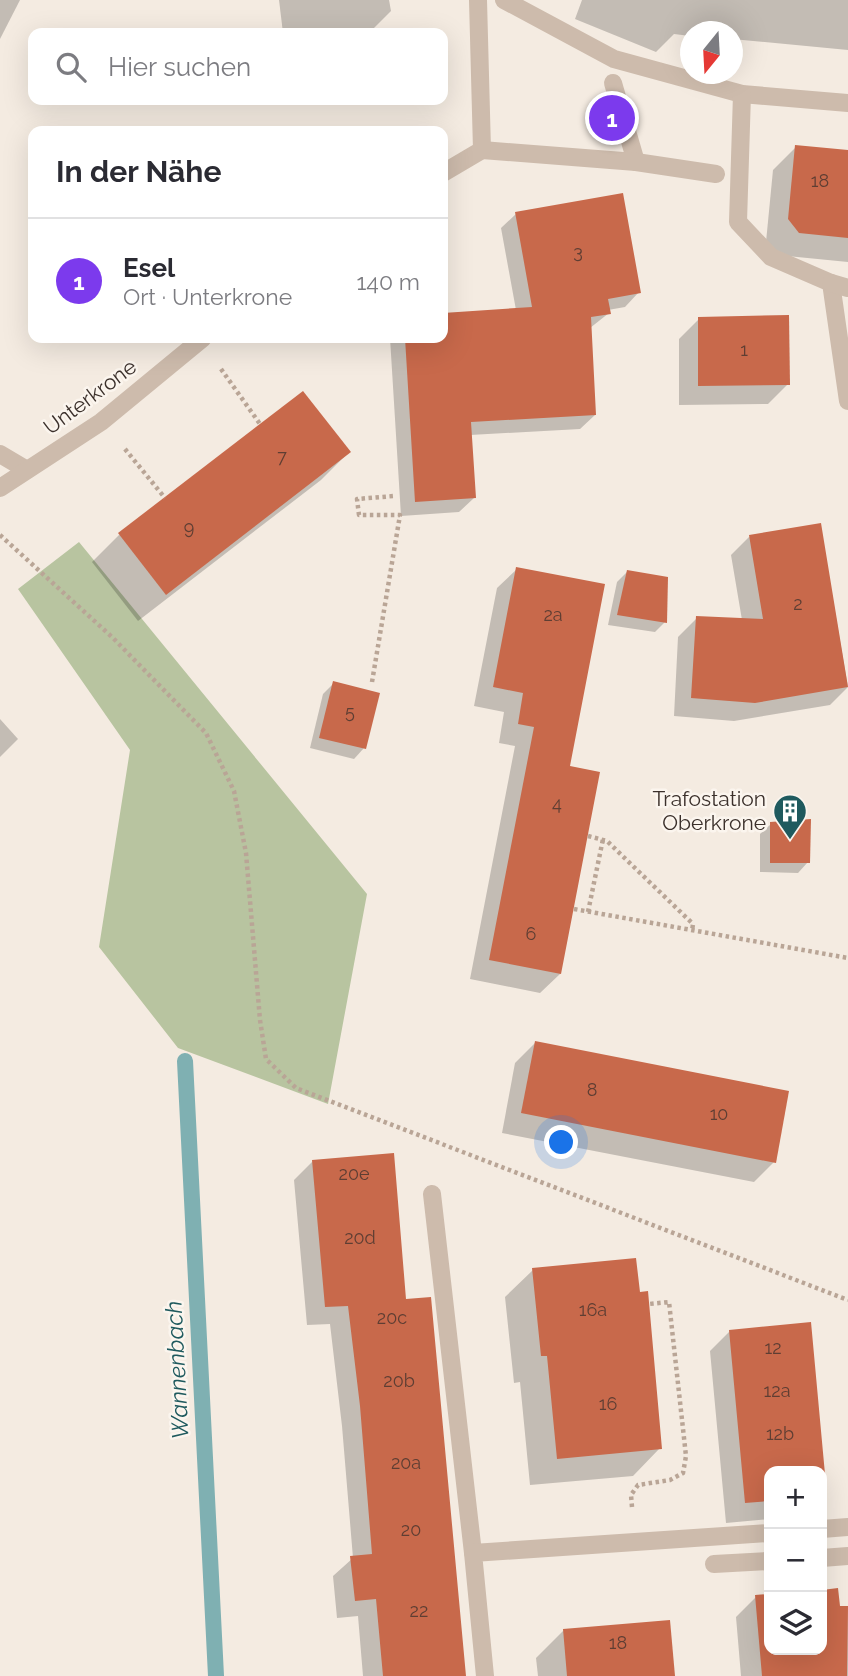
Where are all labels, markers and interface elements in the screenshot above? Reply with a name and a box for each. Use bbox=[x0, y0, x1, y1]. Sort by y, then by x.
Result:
north arrow bbox=[680, 21, 743, 84]
search box bbox=[28, 28, 448, 105]
icon: search bbox=[52, 48, 90, 86]
text: Hier suchen bbox=[108, 52, 251, 82]
pin: 1 bbox=[589, 92, 635, 144]
text: In der Nähe bbox=[56, 154, 221, 189]
house number: 18 bbox=[811, 170, 829, 191]
house number: 3 bbox=[573, 241, 583, 262]
text: Esel bbox=[123, 253, 175, 283]
text: 1 bbox=[73, 268, 85, 295]
text: 140 m bbox=[357, 268, 420, 295]
text: Ort · Unterkrone bbox=[123, 283, 292, 310]
house number: 1 bbox=[740, 339, 748, 360]
street label: Unterkrone bbox=[38, 354, 141, 440]
house number: 7 bbox=[277, 446, 287, 467]
house number: 9 bbox=[184, 517, 194, 538]
house number: 2 bbox=[793, 593, 803, 614]
house number: 2a bbox=[543, 604, 563, 625]
house number: 5 bbox=[345, 701, 355, 722]
place label: Trafostation Oberkrone bbox=[652, 786, 766, 835]
building icon: Trafostation Oberkrone bbox=[771, 792, 809, 841]
house number: 4 bbox=[552, 793, 562, 814]
house number: 6 bbox=[526, 923, 537, 944]
house number: 8 bbox=[587, 1079, 597, 1100]
house number: 10 bbox=[710, 1103, 728, 1124]
your location bbox=[544, 1125, 578, 1159]
house number: 20e bbox=[339, 1163, 370, 1184]
house number: 20d bbox=[344, 1227, 376, 1248]
house number: 16a bbox=[579, 1299, 607, 1320]
water label: Wannenbach bbox=[159, 1300, 194, 1440]
house number: 20c bbox=[377, 1307, 407, 1328]
house number: 12 bbox=[764, 1337, 782, 1358]
house number: 20b bbox=[383, 1370, 415, 1391]
house number: 12a bbox=[764, 1380, 790, 1401]
house number: 16 bbox=[599, 1393, 617, 1414]
house number: 12b bbox=[766, 1423, 794, 1444]
house number: 20a bbox=[391, 1452, 421, 1473]
map controls bbox=[764, 1466, 827, 1655]
button: + bbox=[764, 1466, 827, 1529]
house number: 20 bbox=[401, 1519, 421, 1540]
button: − bbox=[764, 1529, 827, 1592]
button: layers bbox=[764, 1592, 827, 1655]
house number: 22 bbox=[410, 1600, 428, 1621]
house number: 18 bbox=[609, 1632, 627, 1653]

